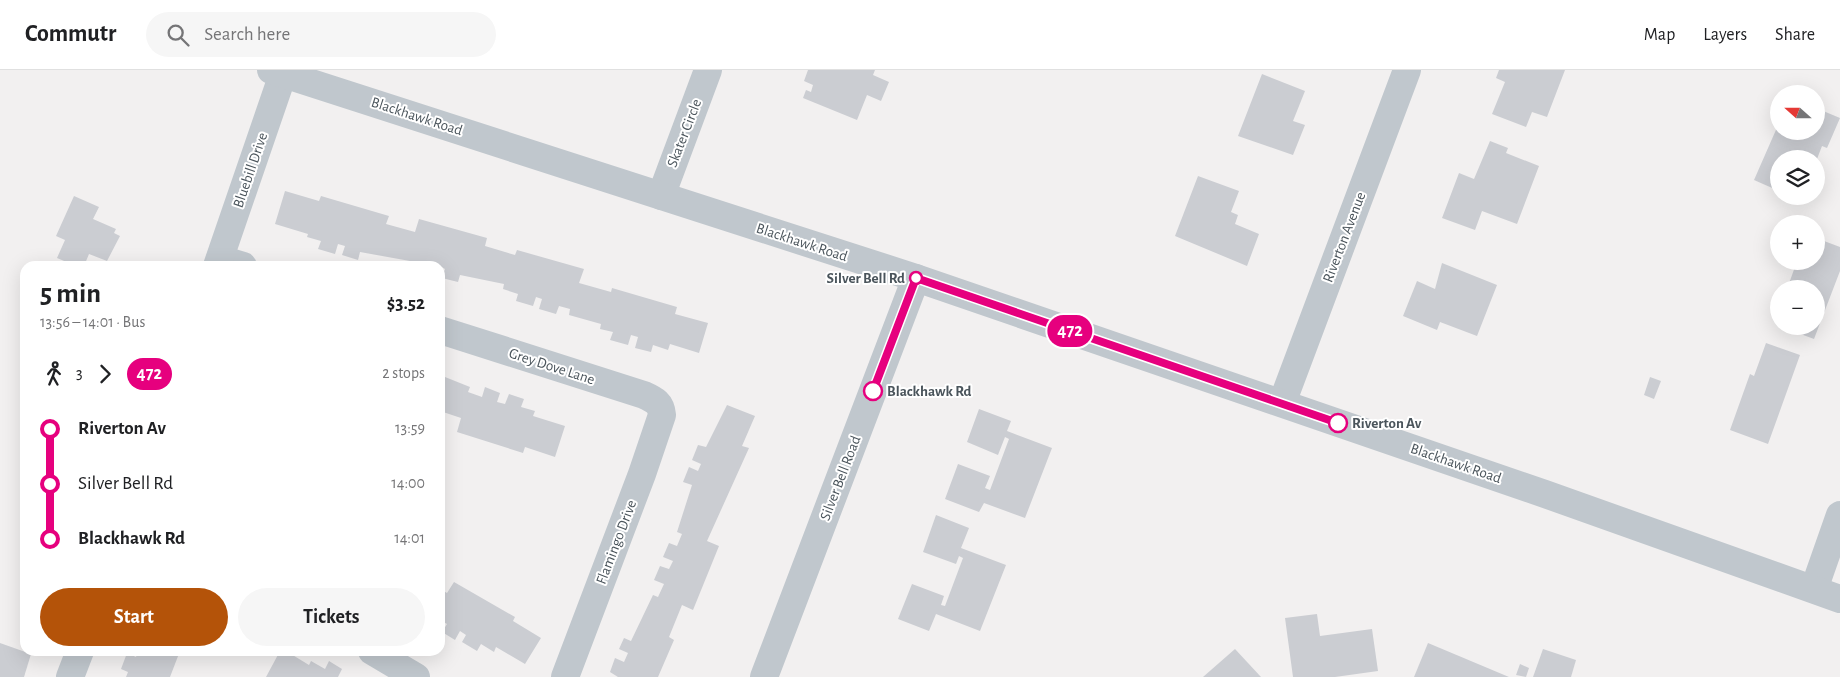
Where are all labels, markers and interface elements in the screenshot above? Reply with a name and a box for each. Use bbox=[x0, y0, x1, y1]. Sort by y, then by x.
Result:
search box bbox=[146, 12, 496, 57]
icon: search bbox=[164, 21, 192, 49]
text: Commutr bbox=[25, 22, 116, 46]
text: Search here bbox=[204, 25, 290, 44]
text: Map bbox=[1644, 26, 1675, 44]
text: Layers bbox=[1703, 26, 1747, 44]
text: Share bbox=[1775, 26, 1815, 44]
north arrow bbox=[1770, 85, 1825, 140]
map controls bbox=[1770, 85, 1825, 335]
street label: Blackhawk Road bbox=[369, 95, 465, 138]
street label: Skater Circle bbox=[665, 97, 704, 169]
street label: Bluebill Drive bbox=[231, 130, 270, 210]
button: layers bbox=[1770, 150, 1825, 205]
street label: Riverton Avenue bbox=[1320, 190, 1369, 284]
button: + bbox=[1770, 215, 1825, 270]
street label: Blackhawk Road bbox=[754, 221, 850, 264]
place label: Silver Bell Rd bbox=[827, 271, 905, 286]
marker: Silver Bell Rd bbox=[909, 271, 923, 285]
text: 5 min bbox=[40, 280, 101, 308]
button: − bbox=[1770, 280, 1825, 335]
text: $3.52 bbox=[387, 294, 425, 313]
text: 13:56 – 14:01 · Bus bbox=[40, 314, 145, 330]
line badge: 472 bbox=[1041, 315, 1099, 347]
text: 472 bbox=[1057, 322, 1083, 340]
street label: Grey Dove Lane bbox=[507, 346, 597, 387]
icon: walk bbox=[40, 360, 68, 388]
icon: forward bbox=[91, 360, 119, 388]
text: 3 bbox=[76, 365, 83, 381]
text: 472 bbox=[137, 365, 162, 383]
text: 2 stops bbox=[382, 365, 425, 381]
marker: Blackhawk Rd bbox=[863, 381, 883, 401]
place label: Blackhawk Rd bbox=[887, 384, 972, 399]
marker: Riverton Av bbox=[1328, 413, 1348, 433]
place label: Riverton Av bbox=[1352, 416, 1422, 431]
text: Riverton Av bbox=[78, 419, 166, 438]
text: 13:59 bbox=[395, 420, 425, 436]
street label: Silver Bell Road bbox=[817, 434, 864, 523]
street label: Blackhawk Road bbox=[1408, 441, 1503, 486]
text: Silver Bell Rd bbox=[78, 474, 173, 493]
text: 14:00 bbox=[391, 475, 425, 491]
street label: Flamingo Drive bbox=[594, 498, 639, 586]
text: Blackhawk Rd bbox=[78, 529, 185, 548]
text: 14:01 bbox=[394, 530, 425, 546]
button: Start bbox=[40, 588, 228, 646]
button: Tickets bbox=[238, 588, 425, 646]

